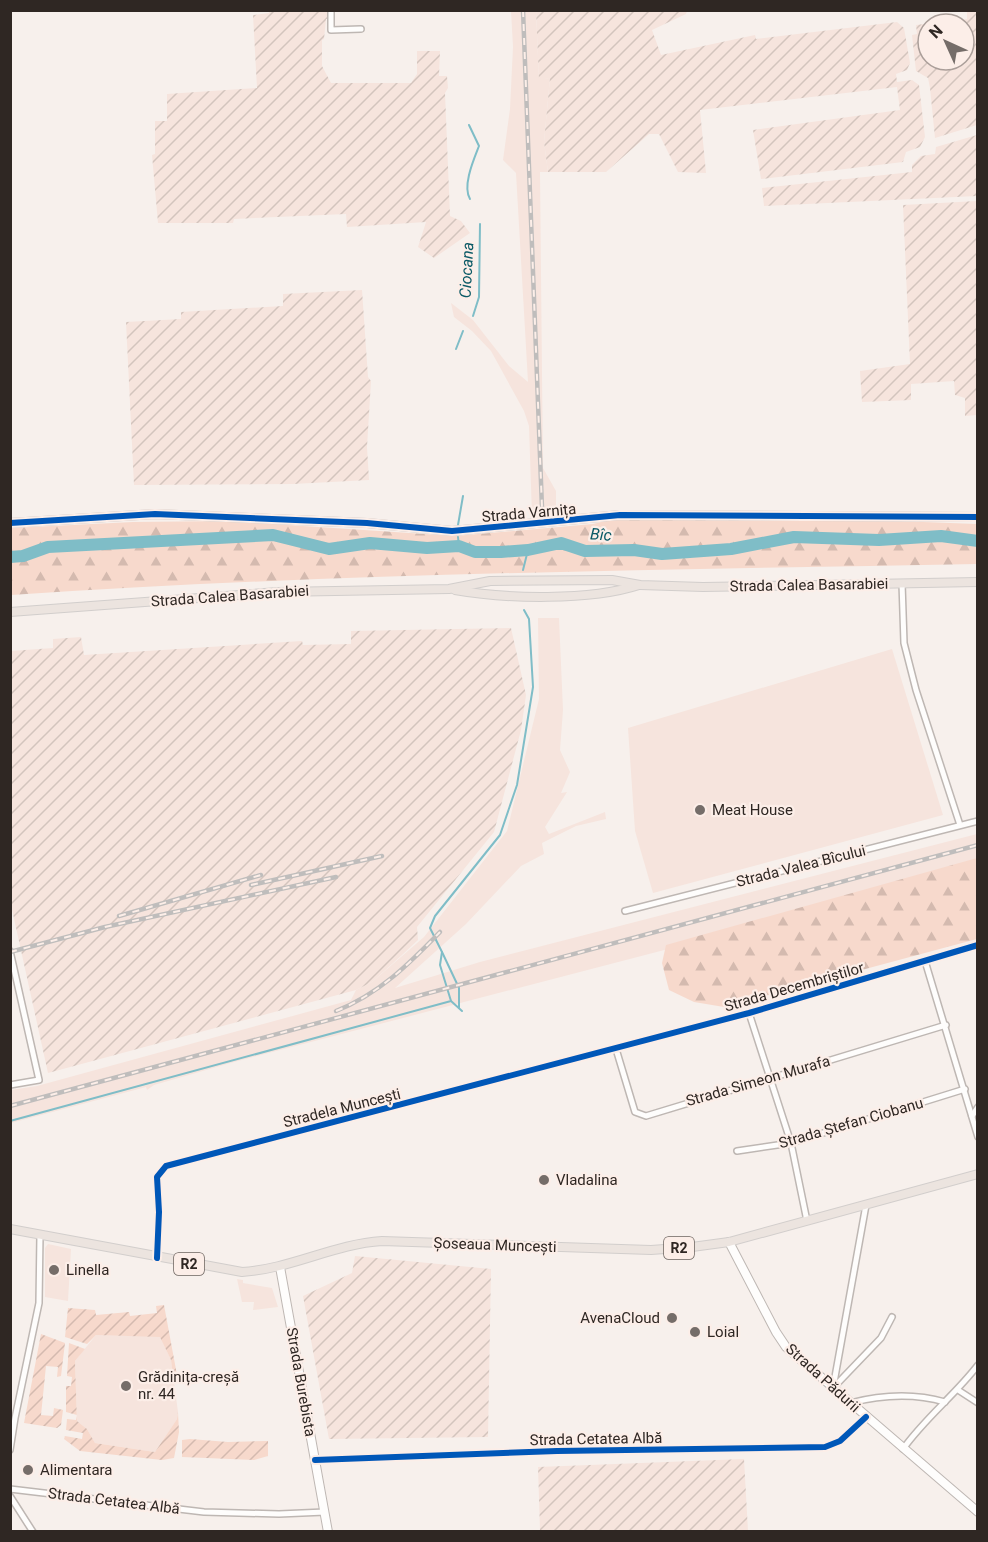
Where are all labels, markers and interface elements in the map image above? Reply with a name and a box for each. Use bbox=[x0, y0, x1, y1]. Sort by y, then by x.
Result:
north arrow bbox=[916, 12, 976, 72]
text: N bbox=[925, 21, 946, 42]
water label: Ciocana bbox=[456, 241, 477, 299]
street label: Strada Varnița bbox=[481, 500, 577, 526]
water label: Bîc bbox=[590, 524, 612, 545]
street label: Strada Calea Basarabiei bbox=[730, 575, 888, 595]
street label: Strada Calea Basarabiei bbox=[150, 581, 310, 611]
place label: Meat House bbox=[712, 801, 793, 819]
marker: Meat House bbox=[693, 803, 707, 817]
street label: Strada Valea Bîcului bbox=[734, 841, 868, 891]
street label: Strada Decembriștilor bbox=[722, 958, 866, 1016]
street label: Strada Simeon Murafa bbox=[684, 1052, 832, 1110]
street label: Stradela Muncești bbox=[281, 1085, 403, 1131]
street label: Strada Ștefan Ciobanu bbox=[777, 1094, 925, 1152]
place label: Vladalina bbox=[556, 1171, 618, 1189]
marker: Vladalina bbox=[537, 1173, 551, 1187]
street label: Șoseaua Muncești bbox=[433, 1234, 557, 1256]
road number: R2 bbox=[664, 1237, 694, 1259]
road number: R2 bbox=[174, 1253, 204, 1275]
place label: Linella bbox=[66, 1261, 109, 1279]
marker: Linella bbox=[47, 1263, 61, 1277]
place label: AvenaCloud bbox=[580, 1309, 660, 1327]
marker: AvenaCloud bbox=[665, 1311, 679, 1325]
place label: Loial bbox=[707, 1323, 739, 1341]
marker: Loial bbox=[688, 1325, 702, 1339]
street label: Strada Burebista bbox=[283, 1326, 319, 1438]
street label: Strada Pădurii bbox=[782, 1340, 864, 1416]
place label: Grădinița-creșă nr. 44 bbox=[138, 1368, 239, 1403]
marker: Grădinița-creșă nr. 44 bbox=[119, 1379, 133, 1393]
street label: Strada Cetatea Albă bbox=[530, 1429, 662, 1449]
place label: Alimentara bbox=[40, 1461, 113, 1479]
marker: Alimentara bbox=[21, 1463, 35, 1477]
street label: Strada Cetatea Albă bbox=[47, 1484, 181, 1518]

